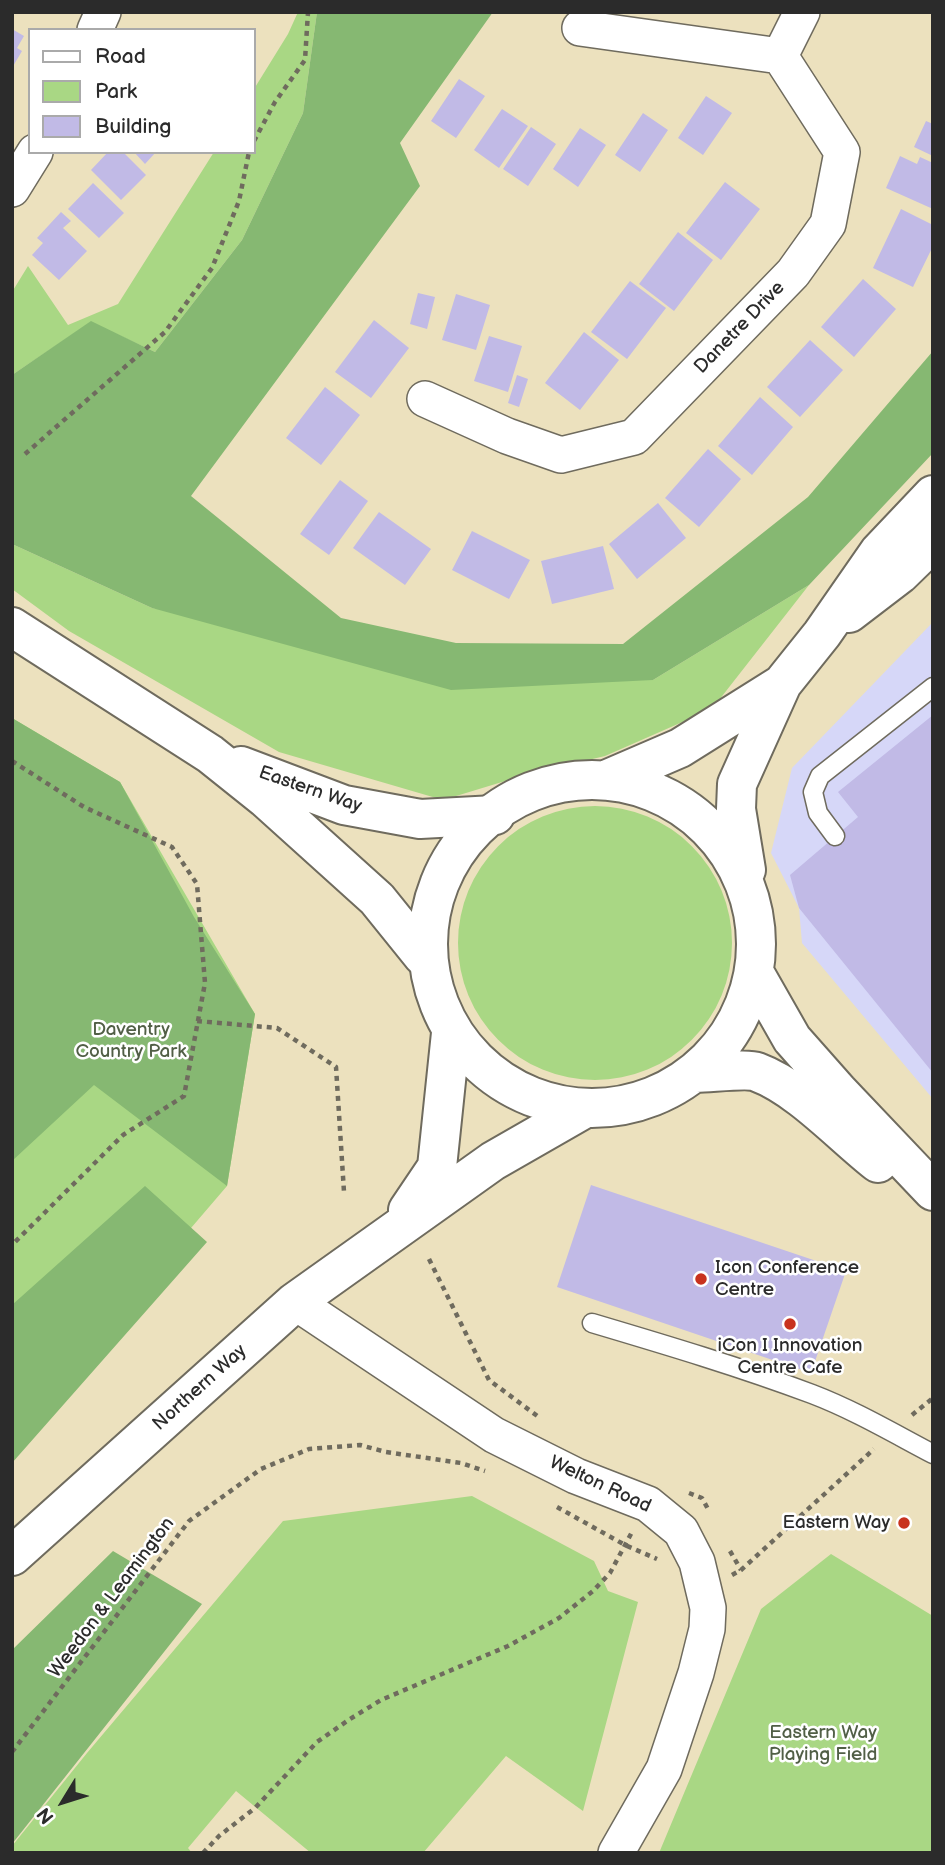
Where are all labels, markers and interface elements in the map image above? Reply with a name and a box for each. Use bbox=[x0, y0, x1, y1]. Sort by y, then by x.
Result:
legend bbox=[28, 28, 256, 154]
text: Road bbox=[95, 44, 146, 69]
text: Park bbox=[95, 79, 137, 104]
text: Building bbox=[95, 114, 171, 139]
street label: Danetre Drive bbox=[690, 277, 790, 379]
street label: Eastern Way bbox=[255, 762, 365, 818]
park label: Daventry Country Park bbox=[76, 1019, 186, 1063]
place label: Icon Conference Centre bbox=[715, 1257, 859, 1301]
marker: Icon Conference Centre bbox=[693, 1271, 709, 1287]
marker: iCon I Innovation Centre Cafe bbox=[782, 1316, 798, 1332]
place label: iCon I Innovation Centre Cafe bbox=[717, 1335, 863, 1379]
street label: Northern Way bbox=[149, 1340, 251, 1436]
street label: Welton Road bbox=[546, 1452, 654, 1518]
place label: Eastern Way bbox=[782, 1512, 890, 1534]
street label: Weedon & Leamington bbox=[44, 1513, 180, 1683]
marker: Eastern Way bbox=[896, 1515, 912, 1531]
park label: Eastern Way Playing Field bbox=[769, 1722, 877, 1766]
north arrow bbox=[28, 1767, 98, 1837]
text: N bbox=[33, 1803, 60, 1828]

